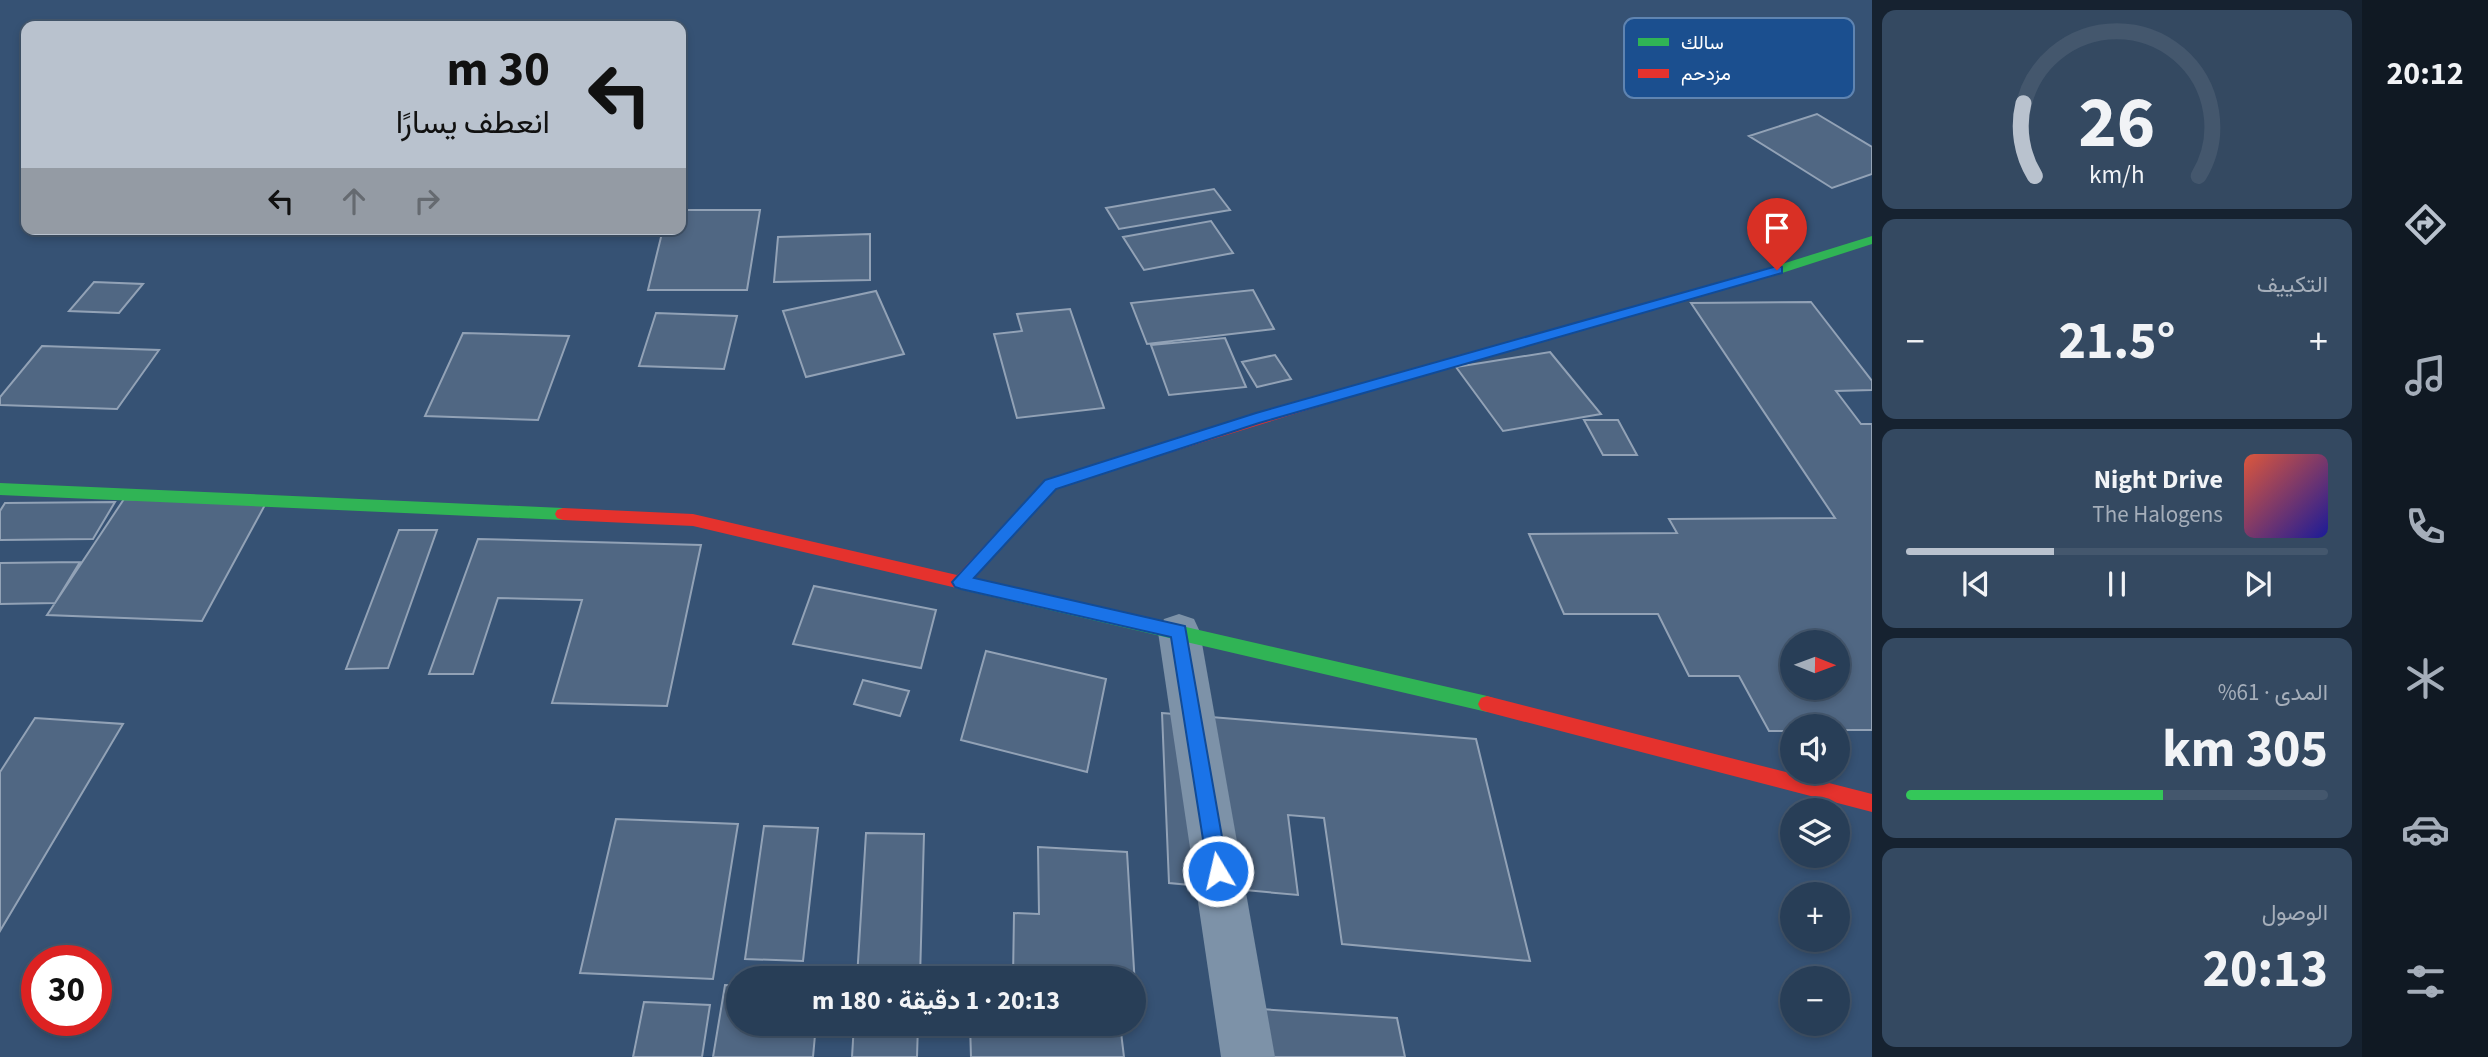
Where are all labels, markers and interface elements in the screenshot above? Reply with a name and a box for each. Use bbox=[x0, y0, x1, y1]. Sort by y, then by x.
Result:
legend bbox=[1624, 18, 1854, 98]
text: سالك bbox=[1681, 30, 1724, 57]
text: 30 m bbox=[446, 35, 550, 105]
icon: left bbox=[574, 49, 665, 140]
text: 20:12 bbox=[2386, 51, 2464, 97]
text: مزدحم bbox=[1681, 61, 1731, 88]
text: 26 bbox=[2079, 71, 2155, 175]
text: انعطف يسارًا bbox=[396, 100, 550, 146]
text: km/h bbox=[2089, 157, 2145, 193]
icon: left bbox=[262, 182, 300, 220]
icon: ahead bbox=[335, 182, 373, 220]
icon: right bbox=[408, 182, 446, 220]
pin bbox=[1747, 198, 1807, 270]
icon: directions bbox=[2401, 200, 2450, 249]
icon: arrive bbox=[1758, 209, 1796, 247]
text: التكييف bbox=[2257, 268, 2328, 301]
text: 21.5° bbox=[2059, 305, 2175, 379]
text: − bbox=[1906, 315, 1925, 369]
text: + bbox=[2309, 315, 2328, 369]
icon: music bbox=[2401, 351, 2450, 400]
text: Night Drive bbox=[2094, 461, 2223, 498]
text: The Halogens bbox=[2092, 498, 2223, 531]
icon: phone bbox=[2401, 502, 2450, 551]
icon: previous bbox=[1957, 565, 1995, 603]
icon: pause bbox=[2098, 565, 2136, 603]
icon: next bbox=[2239, 565, 2277, 603]
north arrow bbox=[1780, 630, 1850, 700]
map controls bbox=[1780, 630, 1850, 1036]
icon: climate bbox=[2401, 654, 2450, 703]
text: المدى · 61% bbox=[2218, 676, 2328, 709]
text: 305 km bbox=[2162, 713, 2328, 787]
button: sound bbox=[1780, 714, 1850, 784]
button: layers bbox=[1780, 798, 1850, 868]
icon: car bbox=[2401, 805, 2450, 854]
position arrow bbox=[1181, 834, 1255, 908]
button: + bbox=[1780, 882, 1850, 952]
text: الوصول bbox=[2262, 896, 2328, 929]
text: 20:13 bbox=[2203, 933, 2328, 1007]
speed limit sign: 30 bbox=[21, 945, 112, 1036]
icon: filters bbox=[2401, 957, 2450, 1006]
button: − bbox=[1780, 966, 1850, 1036]
text: 20:13 · 1 دقيقة · 180 m bbox=[812, 982, 1060, 1019]

